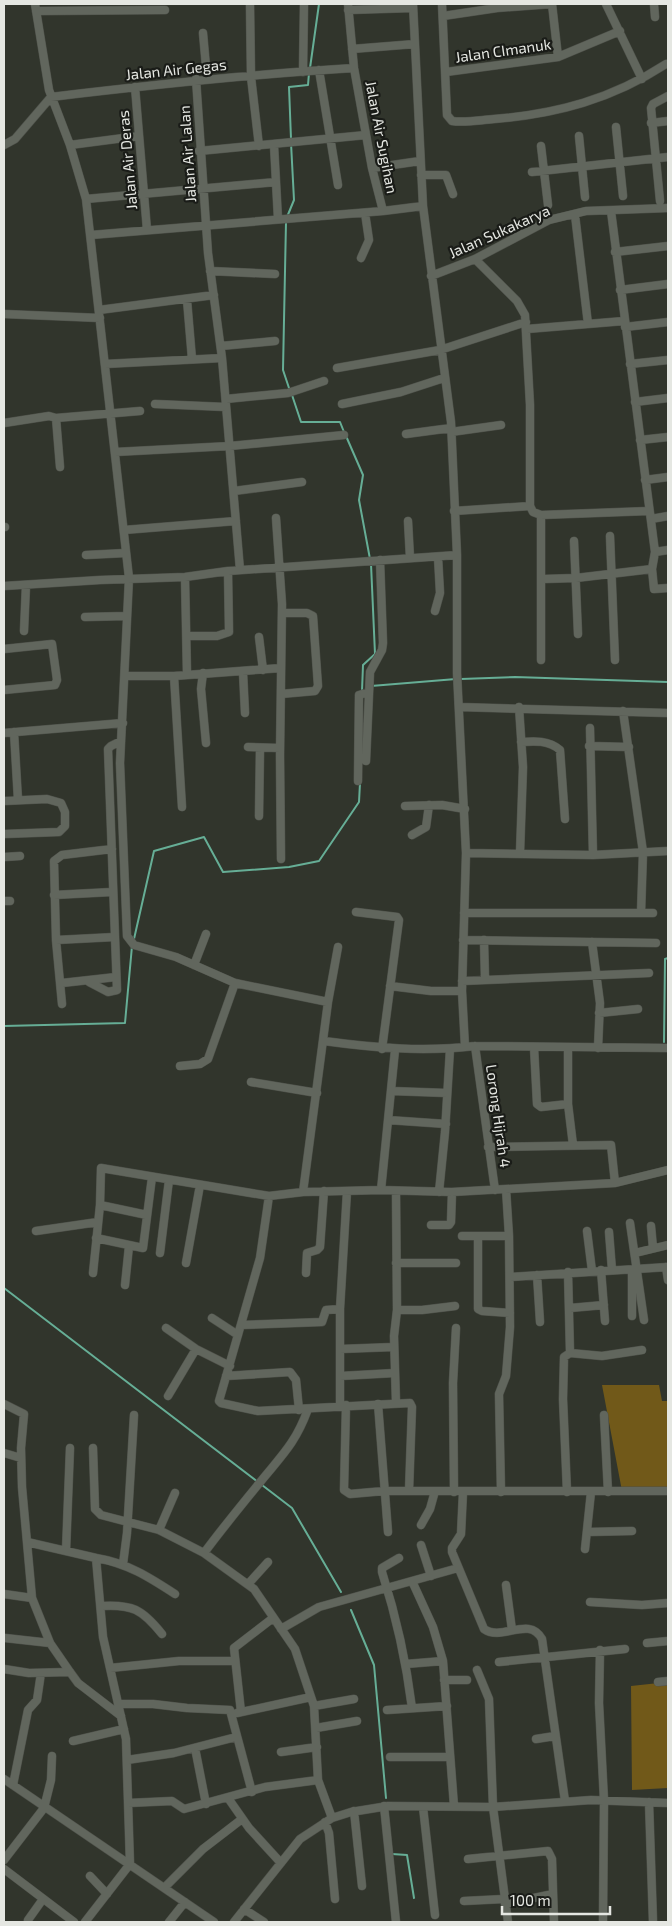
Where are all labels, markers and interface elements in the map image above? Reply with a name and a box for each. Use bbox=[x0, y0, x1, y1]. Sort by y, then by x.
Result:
street label: Jalan CImanuk bbox=[454, 34, 553, 66]
street label: Jalan Air Gegas bbox=[125, 55, 227, 83]
street label: Jalan Air Sugihan bbox=[362, 79, 402, 195]
street label: Jalan Air Lalan bbox=[175, 105, 199, 203]
street label: Jalan Air Deras bbox=[114, 110, 140, 210]
street label: Jalan Sukakarya bbox=[446, 201, 552, 261]
street label: Lorong Hijrah 4 bbox=[482, 1063, 515, 1169]
scale bar bbox=[502, 1884, 610, 1916]
text: 100 m bbox=[510, 1891, 551, 1909]

